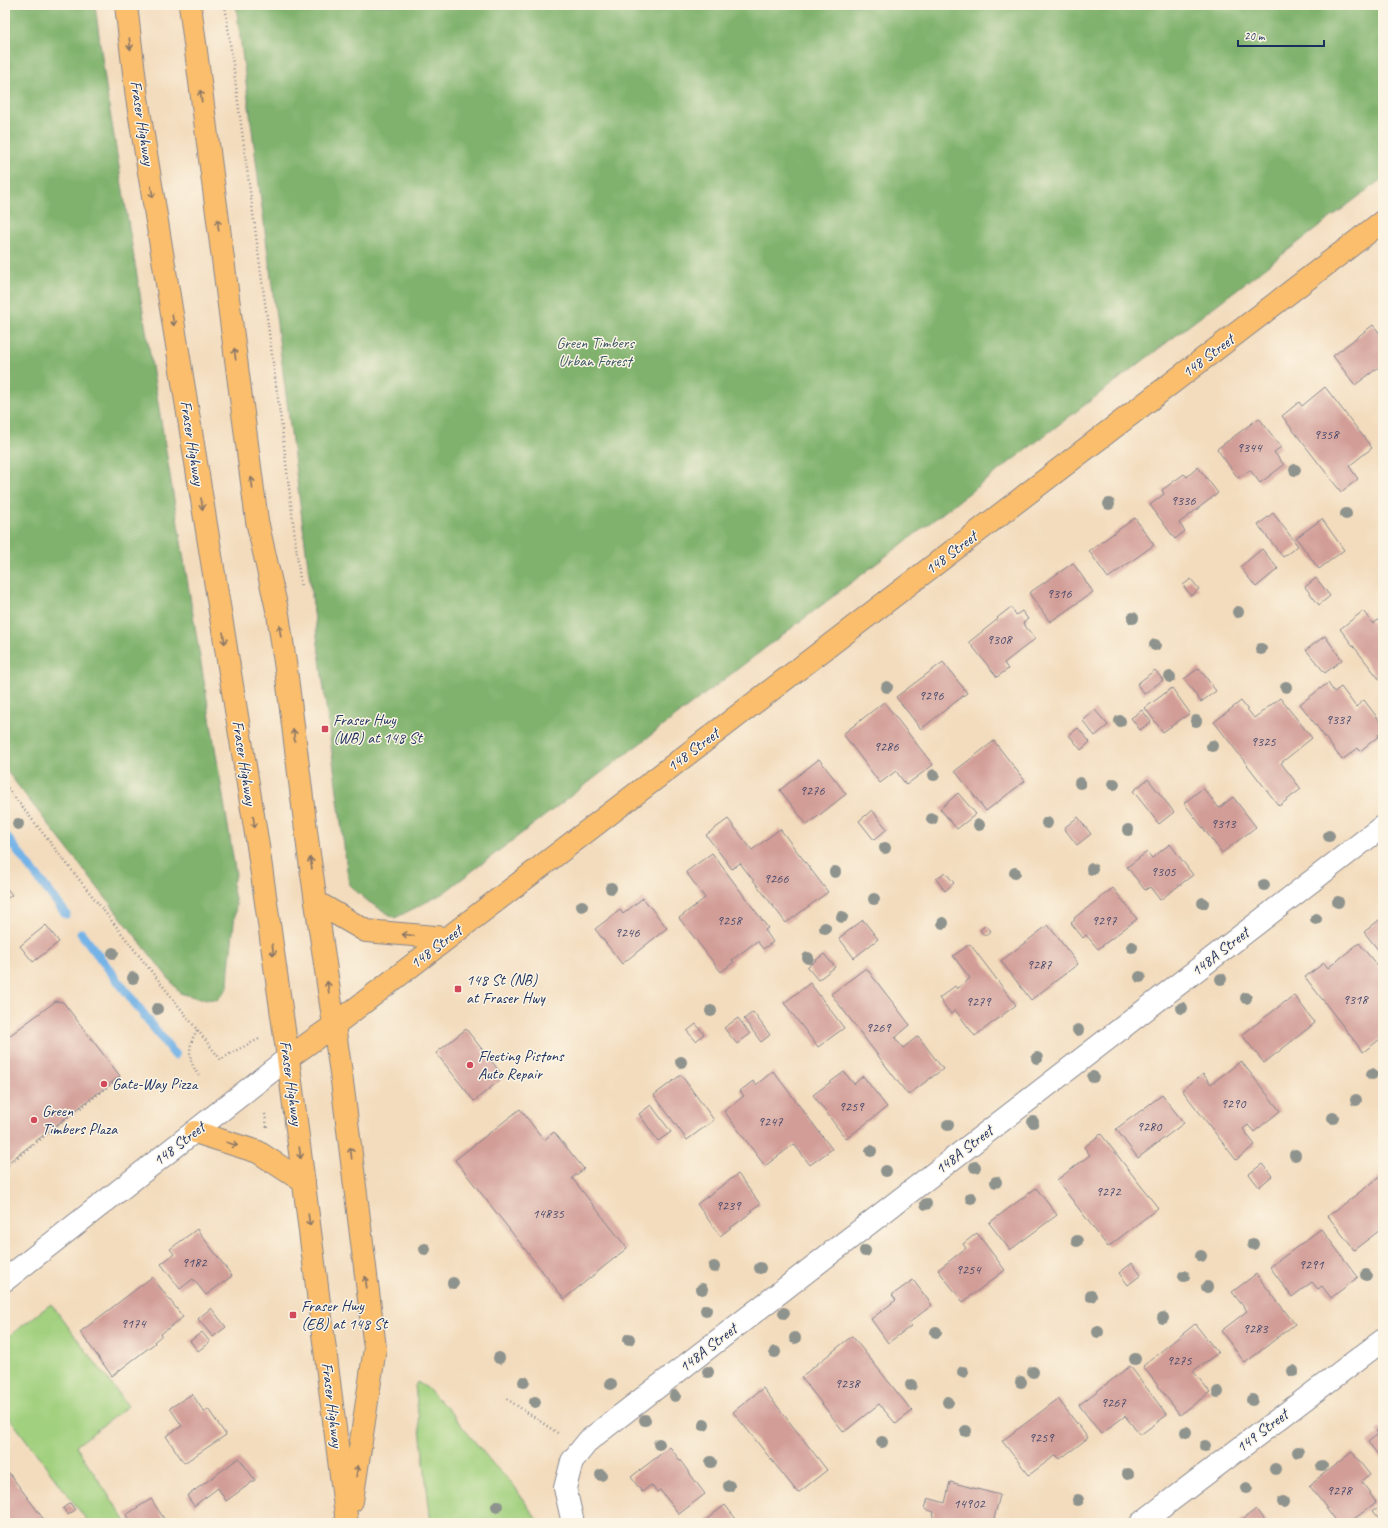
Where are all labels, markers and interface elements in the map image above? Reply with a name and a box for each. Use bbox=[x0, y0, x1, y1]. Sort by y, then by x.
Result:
scale bar bbox=[1238, 22, 1324, 48]
text: 20 m bbox=[1244, 28, 1266, 44]
one-way arrow bbox=[127, 37, 134, 50]
street label: Fraser Highway bbox=[125, 79, 159, 168]
one-way arrow bbox=[198, 90, 205, 103]
one-way arrow bbox=[149, 185, 157, 198]
one-way arrow bbox=[215, 219, 222, 232]
one-way arrow bbox=[169, 314, 177, 327]
street label: 148 Street bbox=[1178, 328, 1240, 382]
park label: Green Timbers Urban Forest bbox=[556, 333, 635, 371]
one-way arrow bbox=[231, 348, 239, 361]
street label: Fraser Highway bbox=[175, 399, 209, 488]
house number: 9358 bbox=[1313, 426, 1340, 443]
house number: 9344 bbox=[1236, 439, 1263, 456]
one-way arrow bbox=[248, 477, 256, 490]
house number: 9336 bbox=[1170, 492, 1196, 509]
one-way arrow bbox=[198, 497, 206, 510]
street label: 148 Street bbox=[921, 525, 983, 579]
house number: 9316 bbox=[1046, 585, 1072, 602]
one-way arrow bbox=[276, 624, 284, 637]
one-way arrow bbox=[220, 631, 228, 644]
house number: 9308 bbox=[986, 631, 1013, 648]
house number: 9296 bbox=[918, 687, 944, 704]
place label: Fraser Hwy (WB) at 148 St bbox=[333, 710, 424, 748]
house number: 9337 bbox=[1325, 711, 1351, 728]
street label: Fraser Highway bbox=[227, 719, 261, 808]
street label: 148 Street bbox=[663, 722, 725, 776]
marker: Fraser Hwy (WB) at 148 St bbox=[320, 724, 330, 734]
one-way arrow bbox=[290, 729, 298, 742]
house number: 9325 bbox=[1250, 733, 1276, 750]
house number: 9286 bbox=[873, 738, 899, 755]
house number: 9276 bbox=[799, 782, 825, 799]
one-way arrow bbox=[250, 815, 258, 828]
house number: 9313 bbox=[1210, 815, 1237, 832]
one-way arrow bbox=[307, 857, 315, 870]
house number: 9305 bbox=[1150, 863, 1176, 880]
house number: 9266 bbox=[763, 870, 789, 887]
house number: 9258 bbox=[716, 912, 743, 929]
house number: 9297 bbox=[1091, 912, 1117, 929]
street label: 148 Street bbox=[406, 919, 468, 973]
street label: 148A Street bbox=[1187, 921, 1255, 981]
house number: 9246 bbox=[614, 924, 640, 941]
one-way arrow bbox=[402, 931, 415, 938]
one-way arrow bbox=[269, 943, 277, 956]
house number: 9287 bbox=[1026, 956, 1052, 973]
place label: 148 St (NB) at Fraser Hwy bbox=[466, 970, 546, 1008]
one-way arrow bbox=[324, 981, 332, 994]
marker: 148 St (NB) at Fraser Hwy bbox=[453, 984, 463, 994]
house number: 9318 bbox=[1342, 991, 1369, 1008]
house number: 9279 bbox=[965, 993, 992, 1010]
house number: 9269 bbox=[865, 1019, 892, 1036]
street label: Fraser Highway bbox=[275, 1039, 307, 1128]
place label: Fleeting Pistons Auto Repair bbox=[478, 1046, 565, 1084]
marker: Fleeting Pistons Auto Repair bbox=[465, 1060, 475, 1070]
place label: Gate-Way Pizza bbox=[112, 1074, 199, 1094]
marker: Gate-Way Pizza bbox=[99, 1079, 109, 1089]
house number: 9290 bbox=[1220, 1095, 1247, 1112]
house number: 9259 bbox=[838, 1098, 865, 1115]
place label: Green Timbers Plaza bbox=[42, 1101, 118, 1139]
house number: 9247 bbox=[757, 1113, 783, 1130]
marker: Green Timbers Plaza bbox=[29, 1115, 39, 1125]
street label: 148 Street bbox=[149, 1116, 211, 1170]
house number: 9280 bbox=[1136, 1118, 1163, 1135]
street label: 148A Street bbox=[931, 1119, 999, 1179]
one-way arrow bbox=[225, 1141, 238, 1148]
one-way arrow bbox=[297, 1146, 304, 1159]
one-way arrow bbox=[347, 1147, 354, 1160]
house number: 9272 bbox=[1095, 1183, 1122, 1200]
house number: 9239 bbox=[715, 1197, 742, 1214]
house number: 14835 bbox=[532, 1205, 564, 1222]
one-way arrow bbox=[305, 1213, 313, 1226]
house number: 9182 bbox=[181, 1254, 208, 1271]
house number: 9291 bbox=[1298, 1256, 1324, 1273]
house number: 9254 bbox=[955, 1261, 982, 1278]
one-way arrow bbox=[363, 1276, 370, 1289]
place label: Fraser Hwy (EB) at 148 St bbox=[301, 1296, 389, 1334]
marker: Fraser Hwy (EB) at 148 St bbox=[288, 1310, 298, 1320]
house number: 9174 bbox=[120, 1315, 147, 1332]
street label: 148A Street bbox=[675, 1317, 743, 1377]
house number: 9283 bbox=[1242, 1320, 1269, 1337]
house number: 9275 bbox=[1166, 1352, 1192, 1369]
street label: Fraser Highway bbox=[317, 1361, 347, 1450]
house number: 9238 bbox=[834, 1375, 861, 1392]
house number: 9267 bbox=[1100, 1394, 1126, 1411]
street label: 149 Street bbox=[1232, 1403, 1294, 1457]
house number: 9259 bbox=[1028, 1429, 1055, 1446]
one-way arrow bbox=[353, 1465, 361, 1478]
house number: 9278 bbox=[1326, 1482, 1353, 1499]
house number: 14902 bbox=[953, 1495, 986, 1512]

